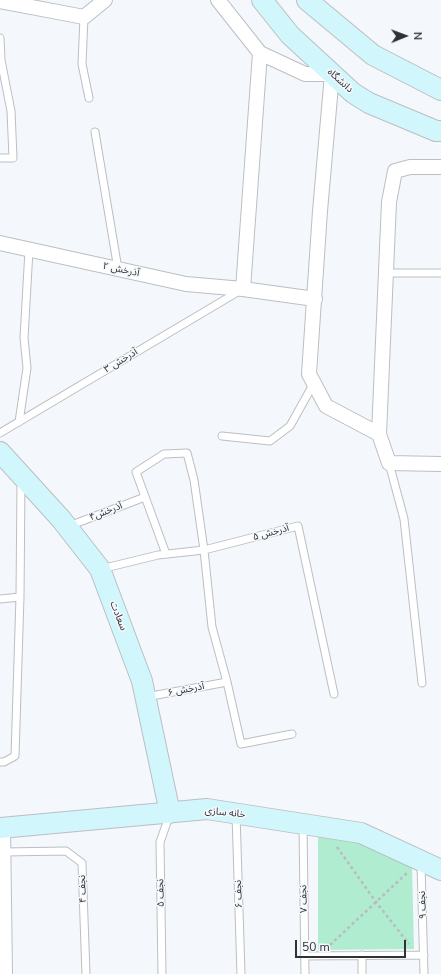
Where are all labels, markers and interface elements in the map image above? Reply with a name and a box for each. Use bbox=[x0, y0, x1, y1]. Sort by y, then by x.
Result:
north arrow bbox=[385, 16, 425, 56]
text: N bbox=[410, 32, 425, 40]
street label: دانشگاه bbox=[325, 66, 355, 96]
street label: آذرخش ۲ bbox=[102, 260, 140, 280]
street label: آذرخش ۳ bbox=[102, 346, 140, 376]
street label: آذرخش۴ bbox=[88, 500, 124, 524]
street label: آذرخش ۵ bbox=[251, 522, 291, 544]
street label: سعادت bbox=[107, 600, 129, 632]
street label: آذرخش ۶ bbox=[167, 681, 205, 699]
street label: خانه سازی bbox=[204, 805, 246, 821]
street label: نجف ۴ bbox=[77, 875, 89, 903]
street label: نجف ۵ bbox=[155, 879, 167, 907]
street label: نجف ۶ bbox=[233, 880, 245, 908]
street label: نجف ۷ bbox=[298, 885, 310, 913]
street label: نجف ۹ bbox=[417, 891, 429, 919]
scale bar bbox=[297, 932, 408, 958]
text: 50 m bbox=[302, 939, 330, 955]

